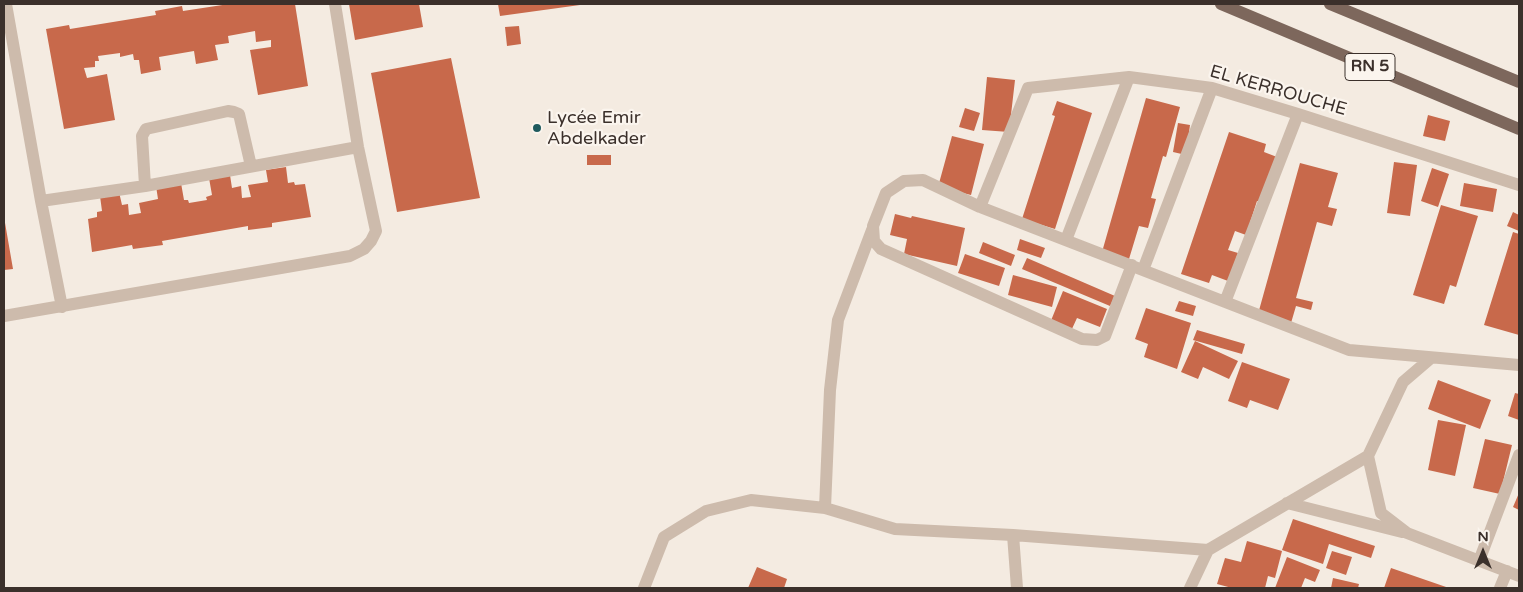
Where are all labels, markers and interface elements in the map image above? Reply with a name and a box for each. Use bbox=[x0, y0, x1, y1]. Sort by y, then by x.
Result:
road number: RN 5 bbox=[1345, 54, 1395, 80]
street label: EL KERROUCHE bbox=[1207, 61, 1349, 121]
place label: Lycée Emir Abdelkader bbox=[547, 107, 646, 150]
marker: Lycée Emir Abdelkader bbox=[531, 122, 543, 134]
north arrow bbox=[1458, 527, 1508, 577]
text: N bbox=[1477, 528, 1489, 545]

